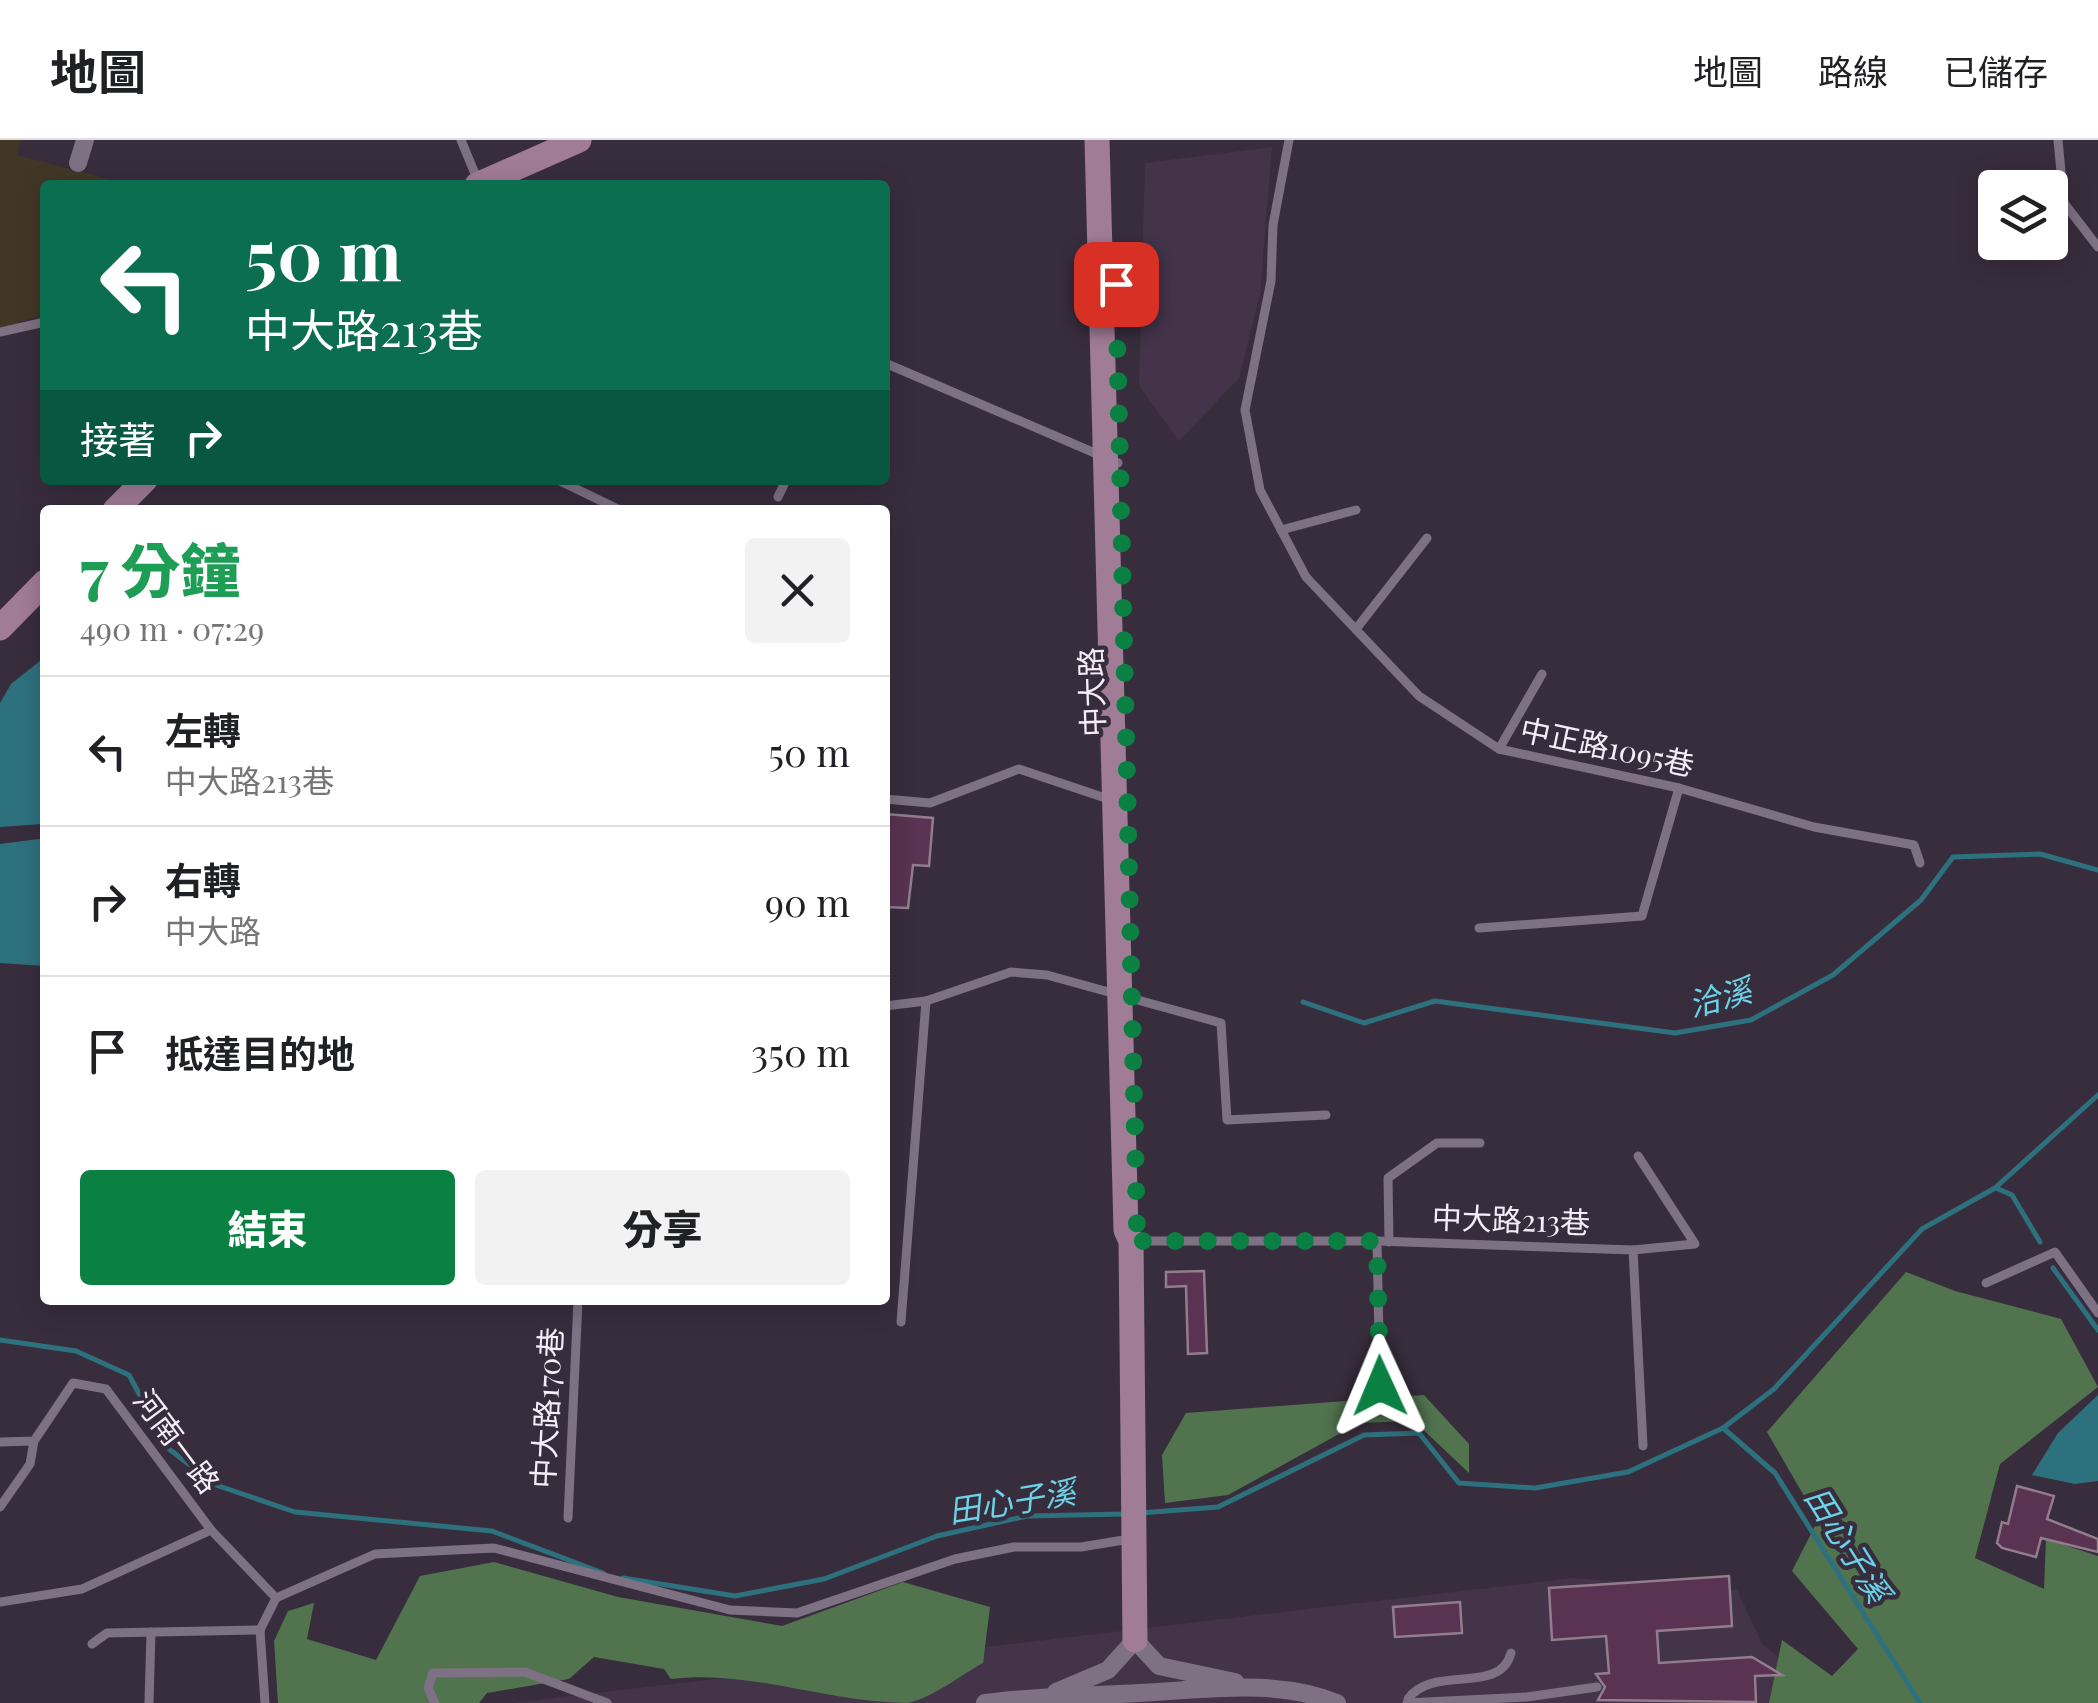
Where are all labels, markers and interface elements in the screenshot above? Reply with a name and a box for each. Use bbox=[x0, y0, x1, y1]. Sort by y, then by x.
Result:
text: 地圖 bbox=[50, 38, 146, 102]
text: 地圖 bbox=[1693, 47, 1763, 94]
text: 路線 bbox=[1818, 47, 1888, 94]
text: 已儲存 bbox=[1943, 47, 2048, 94]
map controls bbox=[1978, 170, 2068, 260]
button: layers bbox=[1978, 170, 2068, 260]
text: 50 m bbox=[245, 205, 402, 299]
icon: left bbox=[80, 220, 210, 350]
pin bbox=[1074, 242, 1159, 327]
icon: arrive bbox=[1089, 257, 1144, 312]
text: 中大路213巷 bbox=[245, 298, 483, 358]
icon: right bbox=[176, 410, 231, 465]
text: 接著 bbox=[80, 413, 156, 464]
text: 7 分鐘 bbox=[80, 528, 241, 608]
button: close bbox=[745, 538, 850, 643]
text: 490 m · 07:29 bbox=[80, 606, 264, 649]
street label: 中大路 bbox=[1069, 646, 1113, 738]
text: 左轉 bbox=[165, 704, 241, 755]
street label: 中正路1095巷 bbox=[1517, 708, 1698, 784]
icon: left bbox=[80, 724, 135, 779]
text: 50 m bbox=[768, 726, 850, 777]
text: 中大路213巷 bbox=[165, 758, 334, 801]
text: 右轉 bbox=[165, 854, 241, 905]
icon: right bbox=[80, 874, 135, 929]
text: 90 m bbox=[765, 876, 850, 927]
text: 中大路 bbox=[165, 908, 261, 951]
water label: 洽溪 bbox=[1683, 966, 1760, 1025]
icon: arrive bbox=[80, 1024, 135, 1079]
text: 350 m bbox=[751, 1026, 850, 1077]
text: 抵達目的地 bbox=[165, 1027, 355, 1078]
button: 結束 bbox=[80, 1170, 455, 1285]
button: 分享 bbox=[475, 1170, 850, 1285]
street label: 中大路213巷 bbox=[1431, 1196, 1591, 1242]
street label: 中大路170巷 bbox=[522, 1326, 570, 1489]
position arrow bbox=[1328, 1334, 1432, 1438]
street label: 河南一路 bbox=[126, 1381, 230, 1501]
water label: 田心子溪 bbox=[945, 1468, 1082, 1531]
water label: 田心子溪 bbox=[1797, 1478, 1903, 1613]

